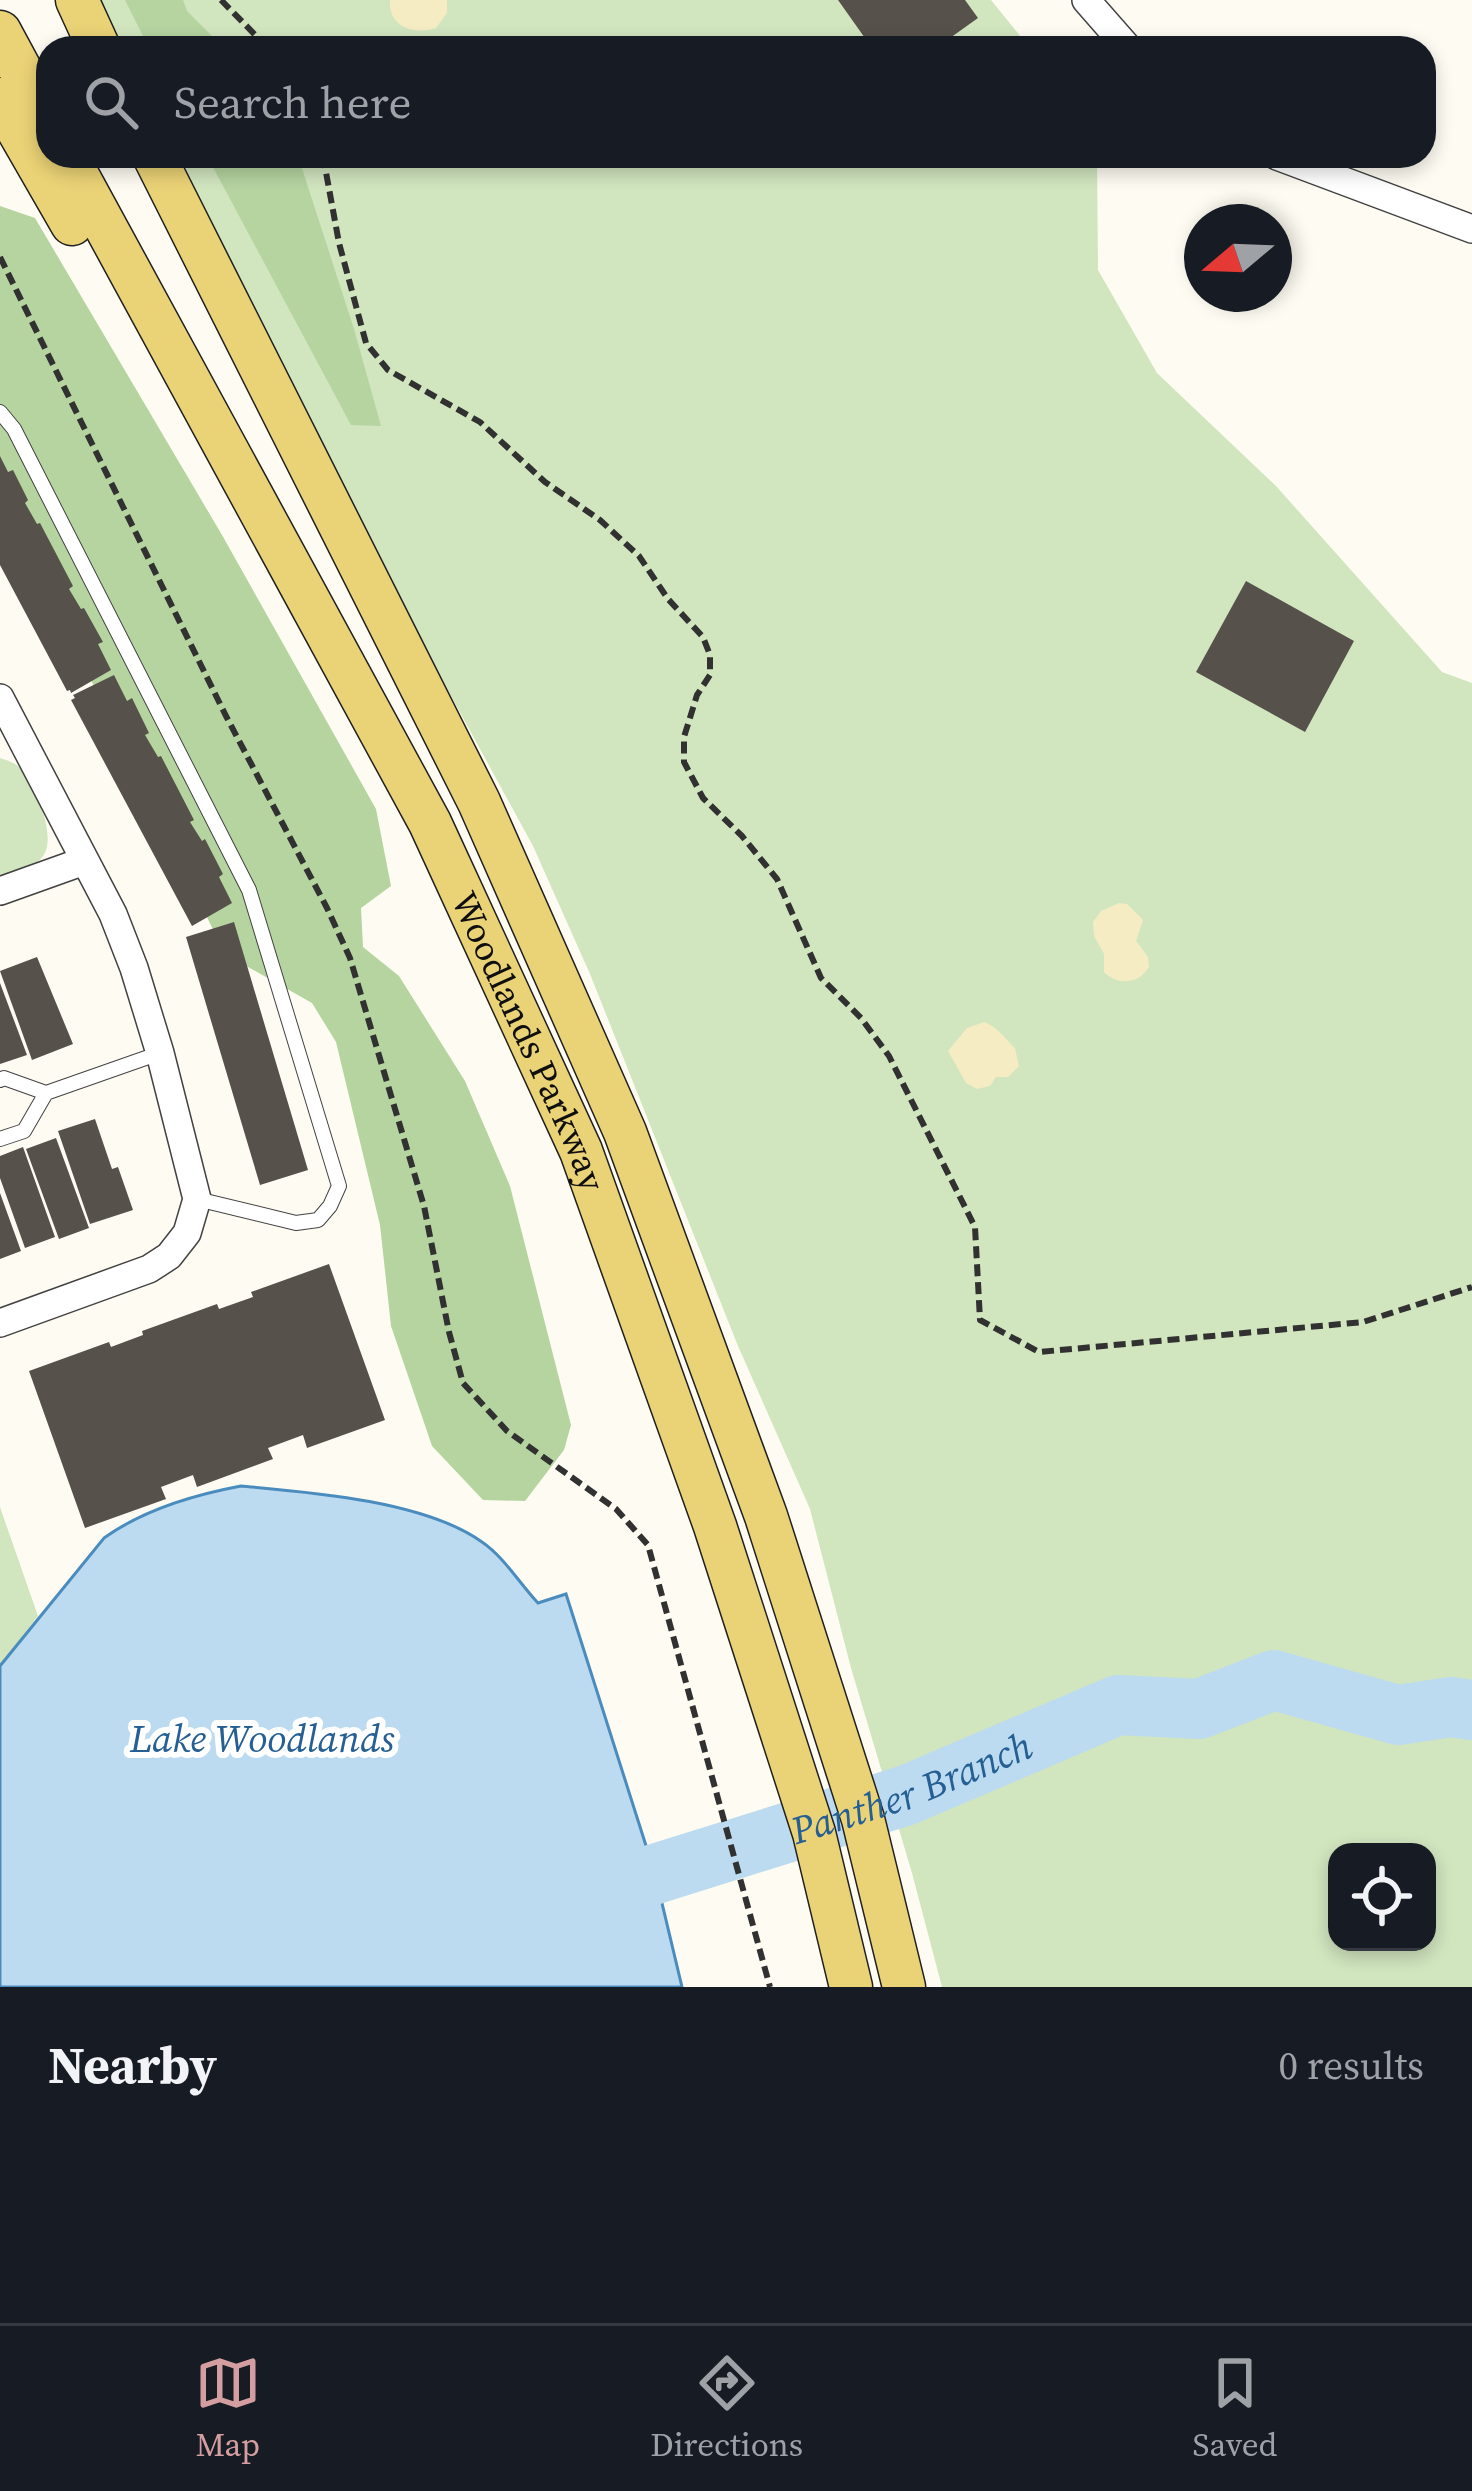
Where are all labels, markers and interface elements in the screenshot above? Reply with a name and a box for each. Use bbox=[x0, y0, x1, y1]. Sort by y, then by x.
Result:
search box bbox=[36, 36, 1436, 168]
icon: search bbox=[78, 69, 144, 135]
text: Search here bbox=[174, 71, 411, 133]
north arrow bbox=[1184, 204, 1292, 312]
street label: Woodlands Parkway bbox=[440, 883, 617, 1198]
water label: Lake Woodlands bbox=[129, 1712, 395, 1765]
water label: Panther Branch bbox=[783, 1719, 1040, 1857]
map controls bbox=[1328, 1843, 1436, 1951]
button: locate bbox=[1328, 1843, 1436, 1951]
text: Nearby bbox=[48, 2030, 217, 2100]
text: 0 results bbox=[1279, 2039, 1424, 2092]
tab: Map bbox=[195, 2350, 261, 2467]
tab: Directions bbox=[650, 2350, 803, 2467]
tab: Saved bbox=[1193, 2350, 1277, 2467]

